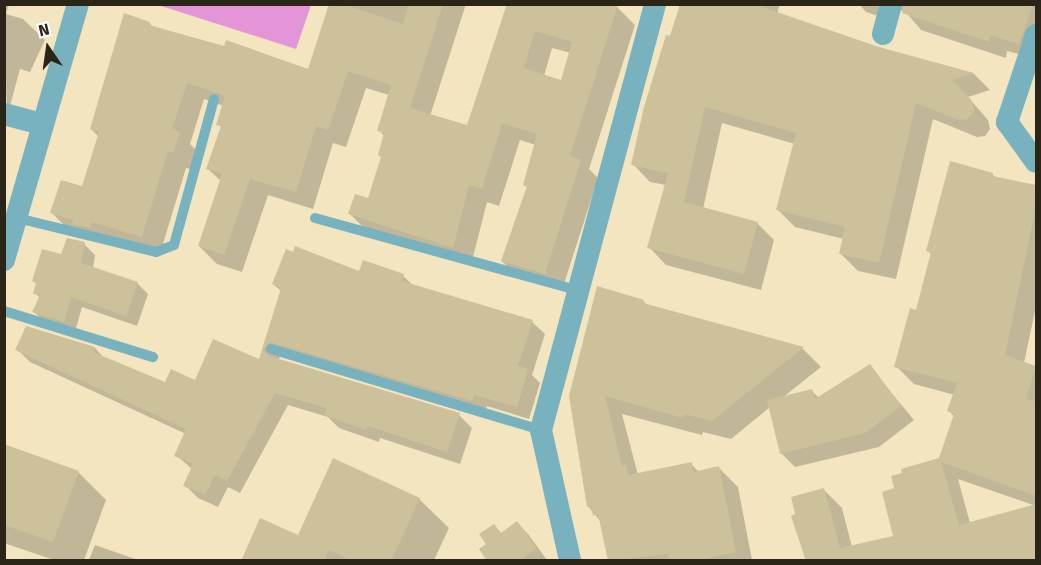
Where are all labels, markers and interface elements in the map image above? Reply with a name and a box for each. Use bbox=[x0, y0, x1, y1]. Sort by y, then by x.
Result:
north arrow bbox=[18, 18, 78, 78]
text: N bbox=[37, 20, 51, 40]

